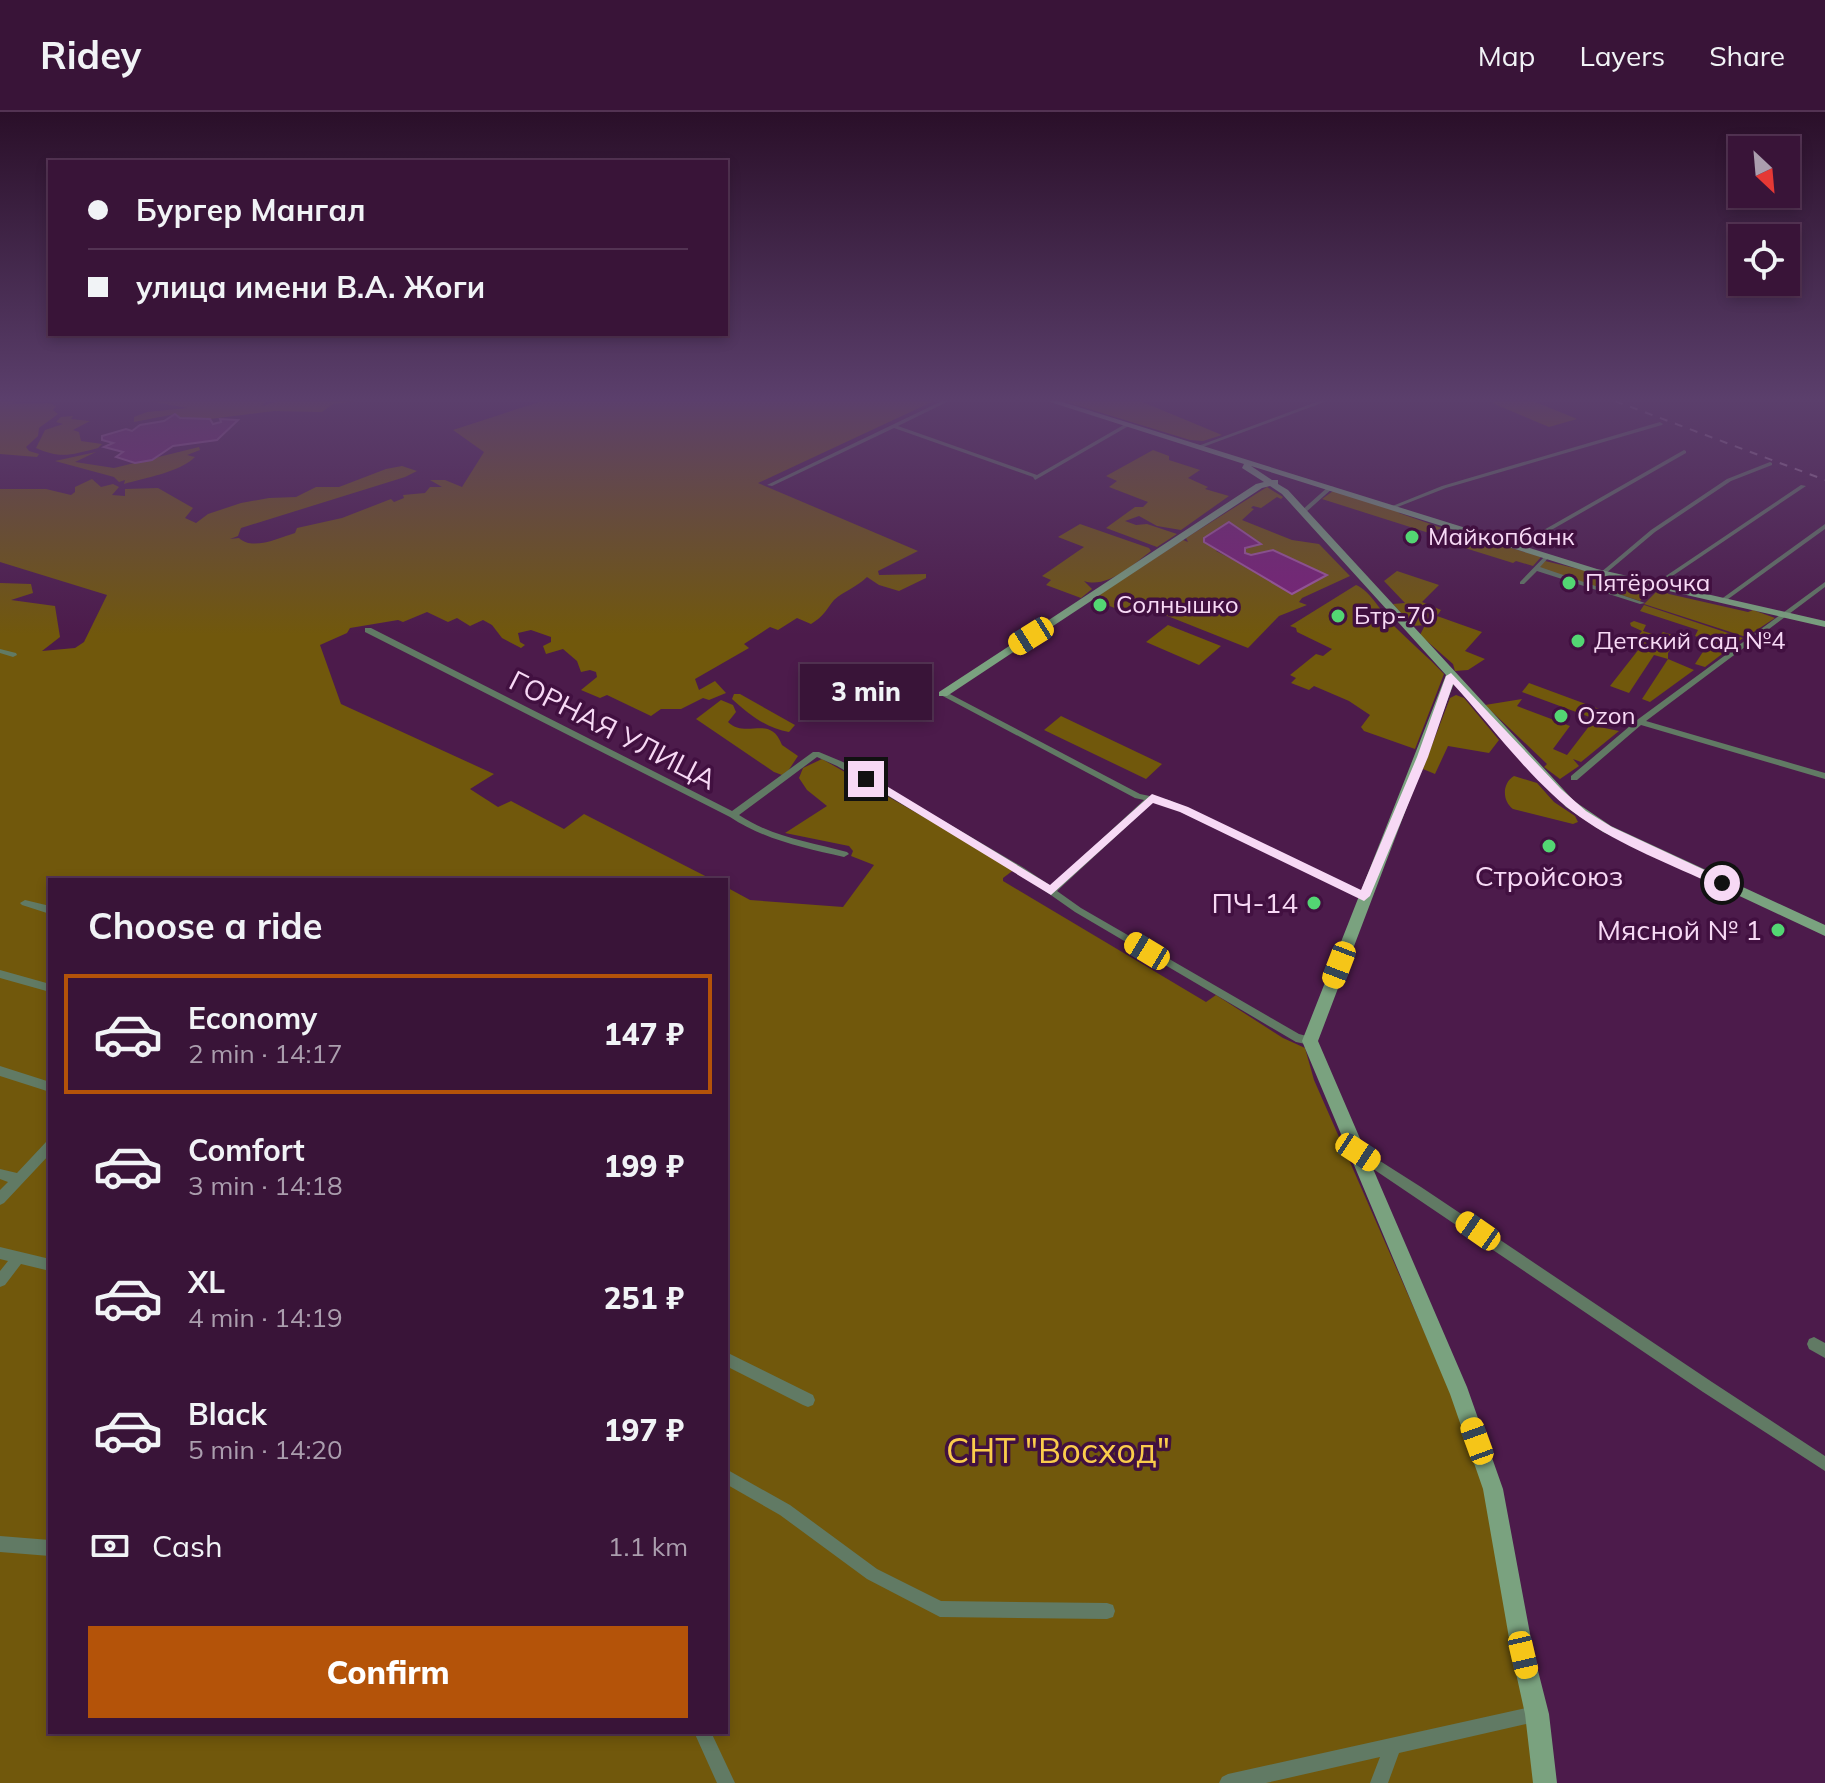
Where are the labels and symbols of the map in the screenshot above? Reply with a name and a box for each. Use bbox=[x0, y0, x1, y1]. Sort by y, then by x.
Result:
north arrow bbox=[1728, 136, 1800, 208]
place label: Майкопбанк bbox=[1428, 521, 1575, 551]
marker: Майкопбанк bbox=[1403, 528, 1421, 546]
place label: Пятёрочка bbox=[1585, 567, 1710, 597]
marker: Пятёрочка bbox=[1560, 574, 1578, 592]
place label: Солнышко bbox=[1116, 589, 1239, 619]
marker: Солнышко bbox=[1091, 596, 1109, 614]
place label: Бтр-70 bbox=[1354, 600, 1435, 630]
marker: Бтр-70 bbox=[1329, 607, 1347, 625]
car bbox=[1004, 613, 1058, 659]
place label: Детский сад №4 bbox=[1594, 625, 1785, 655]
marker: Детский сад №4 bbox=[1569, 632, 1587, 650]
street label: ГОРНАЯ УЛИЦА bbox=[504, 662, 723, 797]
callout: 3 min bbox=[800, 663, 932, 719]
place label: Ozon bbox=[1577, 700, 1636, 730]
marker: Ozon bbox=[1552, 707, 1570, 725]
route end bbox=[848, 761, 884, 797]
marker: Стройсоюз bbox=[1540, 837, 1558, 855]
place label: Стройсоюз bbox=[1475, 858, 1623, 893]
route start bbox=[1704, 865, 1740, 901]
place label: ПЧ-14 bbox=[1212, 885, 1298, 920]
marker: ПЧ-14 bbox=[1305, 894, 1323, 912]
place label: Мясной № 1 bbox=[1597, 912, 1762, 947]
marker: Мясной № 1 bbox=[1769, 921, 1787, 939]
car bbox=[1120, 928, 1174, 974]
car bbox=[1319, 938, 1359, 992]
car bbox=[1331, 1129, 1385, 1175]
car bbox=[1451, 1207, 1505, 1255]
car bbox=[1458, 1414, 1496, 1468]
park label: СНТ "Восход" bbox=[946, 1429, 1170, 1472]
car bbox=[1506, 1629, 1540, 1681]

